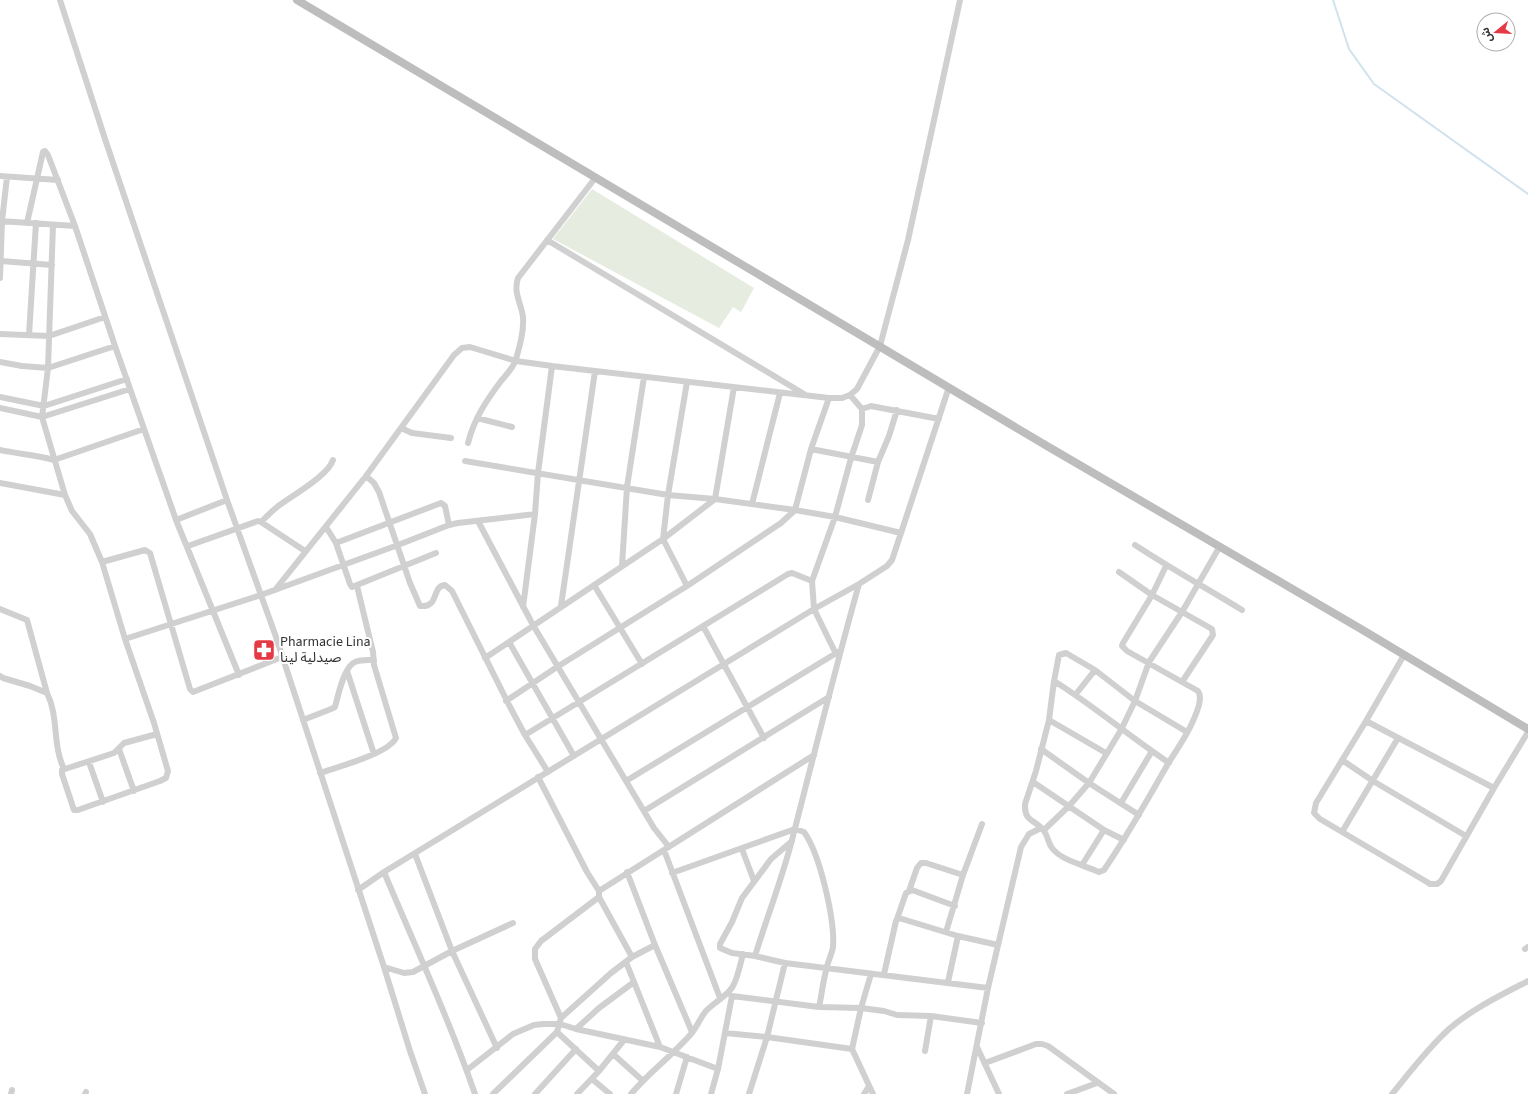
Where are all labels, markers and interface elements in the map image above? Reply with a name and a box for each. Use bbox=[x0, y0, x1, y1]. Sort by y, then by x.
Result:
north arrow bbox=[1476, 12, 1516, 52]
text: ش bbox=[1478, 25, 1496, 44]
place label: Pharmacie Lina صيدلية لينا bbox=[280, 632, 371, 668]
pharmacy icon: Pharmacie Lina صيدلية لينا bbox=[251, 637, 277, 663]

